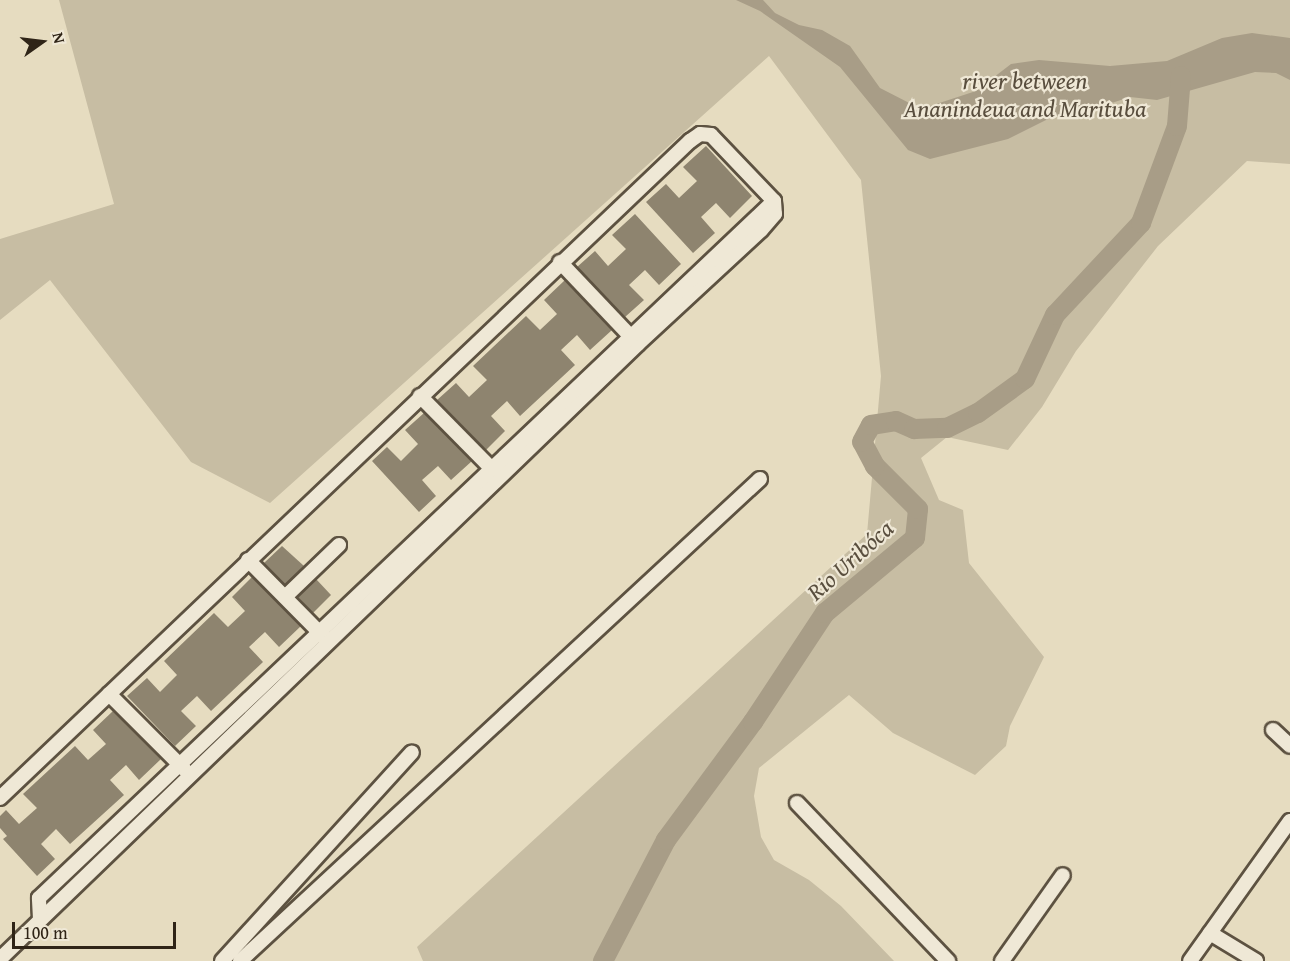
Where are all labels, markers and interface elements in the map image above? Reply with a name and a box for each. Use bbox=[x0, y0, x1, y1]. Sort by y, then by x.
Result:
north arrow bbox=[12, 12, 72, 72]
text: N bbox=[47, 30, 72, 46]
water label: river between Ananindeua and Marituba bbox=[904, 67, 1146, 123]
water label: Rio Uribóca bbox=[801, 514, 899, 606]
scale bar bbox=[15, 910, 178, 948]
text: 100 m bbox=[23, 919, 68, 946]

